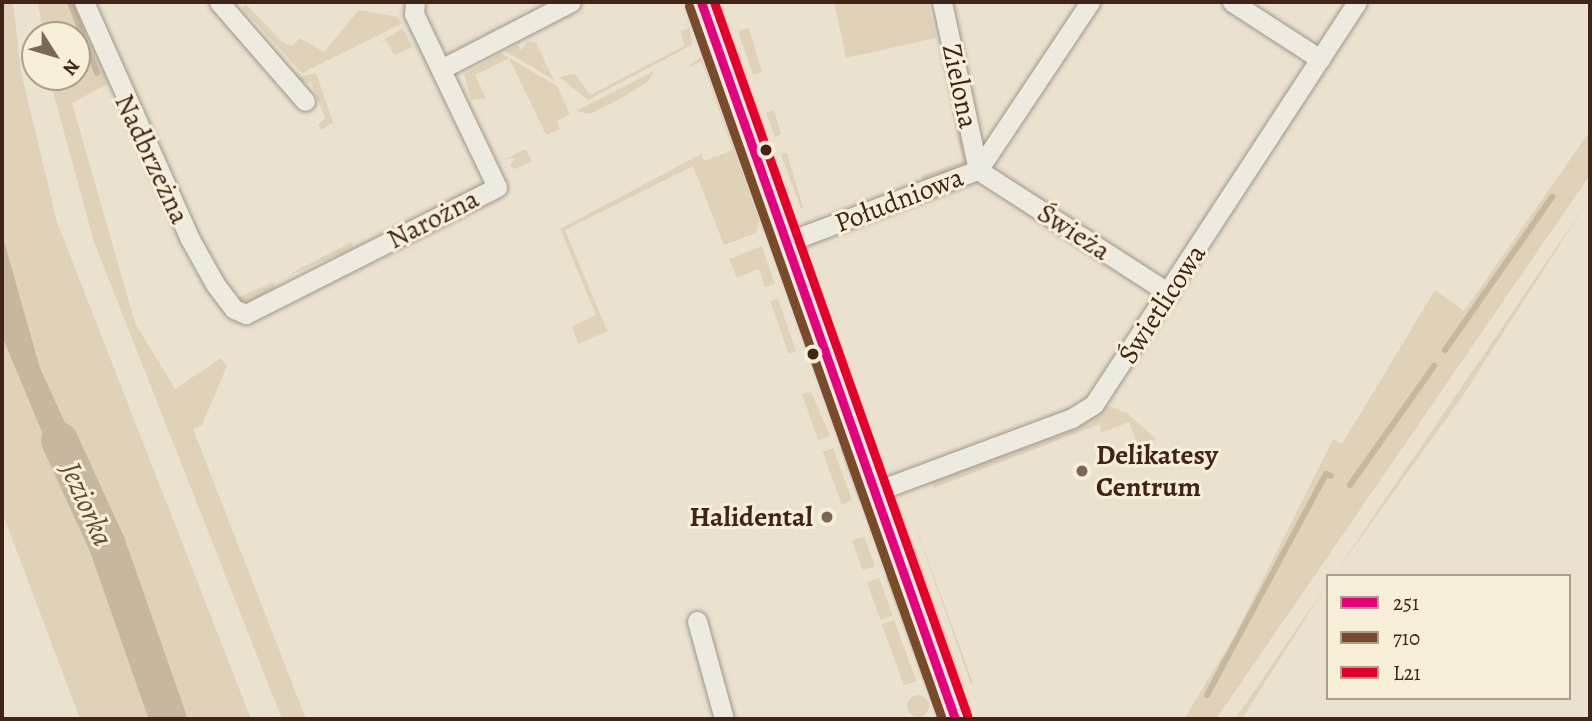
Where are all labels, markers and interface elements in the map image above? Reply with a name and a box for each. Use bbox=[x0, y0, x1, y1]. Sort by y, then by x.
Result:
north arrow bbox=[21, 21, 91, 91]
street label: Zielona bbox=[935, 41, 985, 131]
text: N bbox=[57, 54, 86, 81]
street label: Nadbrzeżna bbox=[107, 89, 197, 229]
unlabelled marker bbox=[759, 143, 773, 157]
street label: Południowa bbox=[830, 160, 968, 240]
street label: Narożna bbox=[382, 182, 484, 256]
street label: Świeża bbox=[1031, 196, 1117, 268]
street label: Świetlicowa bbox=[1111, 238, 1213, 370]
unlabelled marker bbox=[806, 347, 820, 361]
place label: Delikatesy Centrum bbox=[1096, 438, 1218, 504]
water label: Jeziorka bbox=[53, 456, 121, 552]
marker: Delikatesy Centrum bbox=[1074, 463, 1090, 479]
place label: Halidental bbox=[690, 500, 813, 534]
marker: Halidental bbox=[819, 509, 835, 525]
legend bbox=[1326, 574, 1571, 700]
text: 251 bbox=[1393, 589, 1419, 617]
text: 710 bbox=[1393, 624, 1420, 652]
text: L21 bbox=[1393, 659, 1421, 687]

